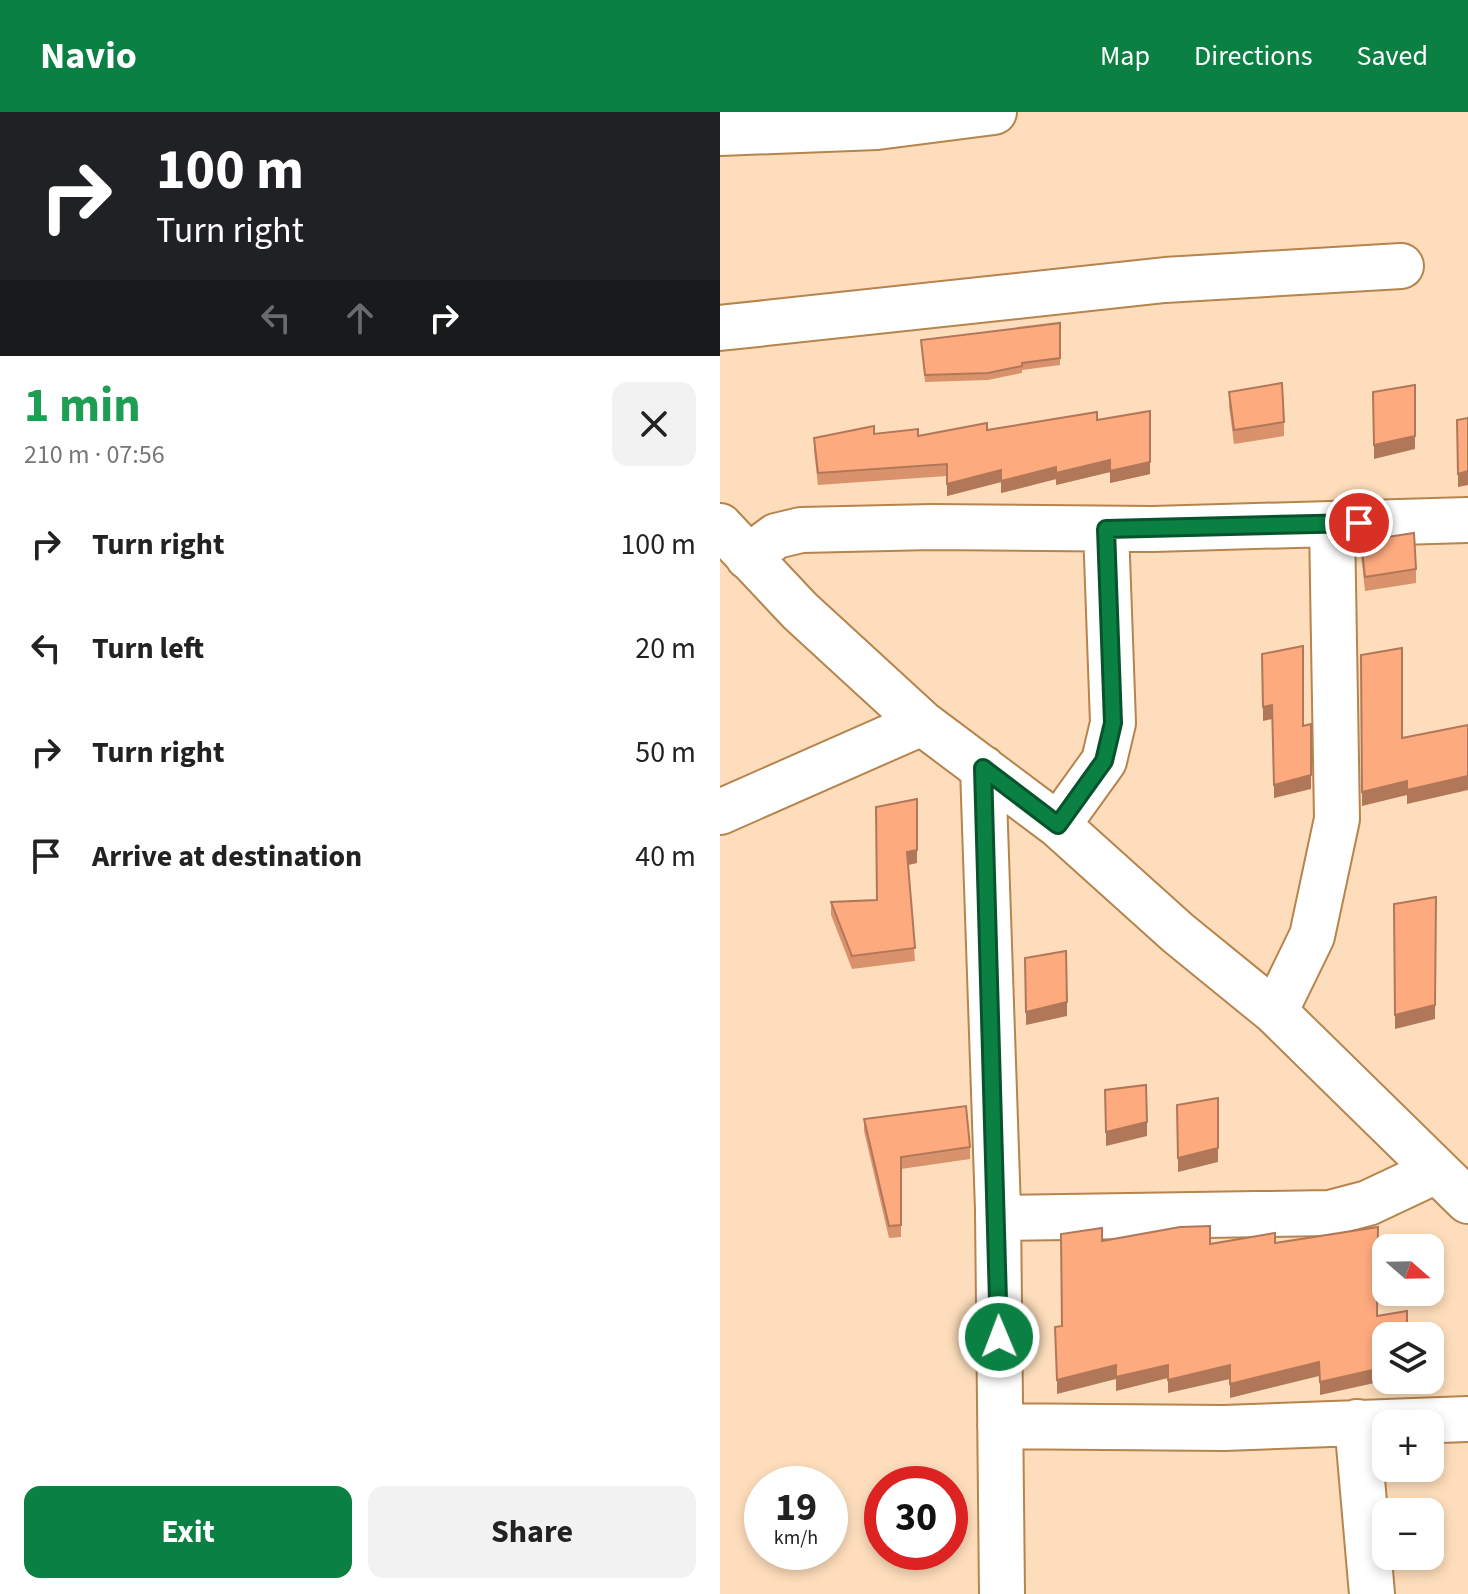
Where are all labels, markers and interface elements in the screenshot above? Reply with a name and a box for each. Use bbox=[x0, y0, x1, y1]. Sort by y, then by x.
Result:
text: Navio bbox=[40, 29, 137, 83]
text: Map bbox=[1100, 36, 1150, 76]
text: Directions bbox=[1194, 36, 1313, 76]
text: Saved bbox=[1357, 36, 1428, 76]
text: 100 m bbox=[156, 131, 304, 210]
icon: right bbox=[24, 144, 128, 248]
text: Turn right bbox=[156, 205, 304, 256]
icon: left bbox=[254, 296, 298, 340]
icon: ahead bbox=[338, 296, 382, 340]
icon: right bbox=[422, 296, 466, 340]
text: 1 min bbox=[24, 372, 141, 440]
button: close bbox=[612, 382, 696, 466]
text: 210 m · 07:56 bbox=[24, 436, 165, 473]
pin bbox=[1325, 489, 1393, 557]
icon: arrive bbox=[1337, 501, 1381, 545]
icon: right bbox=[24, 522, 68, 566]
text: Turn right bbox=[92, 523, 224, 566]
text: 100 m bbox=[620, 523, 696, 566]
icon: left bbox=[24, 626, 68, 670]
text: Turn left bbox=[92, 627, 204, 670]
text: 20 m bbox=[635, 627, 696, 670]
icon: right bbox=[24, 730, 68, 774]
text: Turn right bbox=[92, 731, 224, 774]
text: 50 m bbox=[635, 731, 696, 774]
icon: arrive bbox=[24, 834, 68, 878]
text: Arrive at destination bbox=[92, 835, 362, 878]
text: 40 m bbox=[635, 835, 696, 878]
north arrow bbox=[1372, 1234, 1444, 1306]
map controls bbox=[1372, 1234, 1444, 1570]
position arrow bbox=[957, 1295, 1041, 1379]
button: layers bbox=[1372, 1322, 1444, 1394]
button: + bbox=[1372, 1410, 1444, 1482]
speed limit sign: 30 bbox=[864, 1466, 968, 1570]
text: 19 bbox=[775, 1479, 817, 1536]
button: Exit bbox=[24, 1486, 352, 1578]
button: Share bbox=[368, 1486, 696, 1578]
button: − bbox=[1372, 1498, 1444, 1570]
text: km/h bbox=[774, 1524, 818, 1552]

